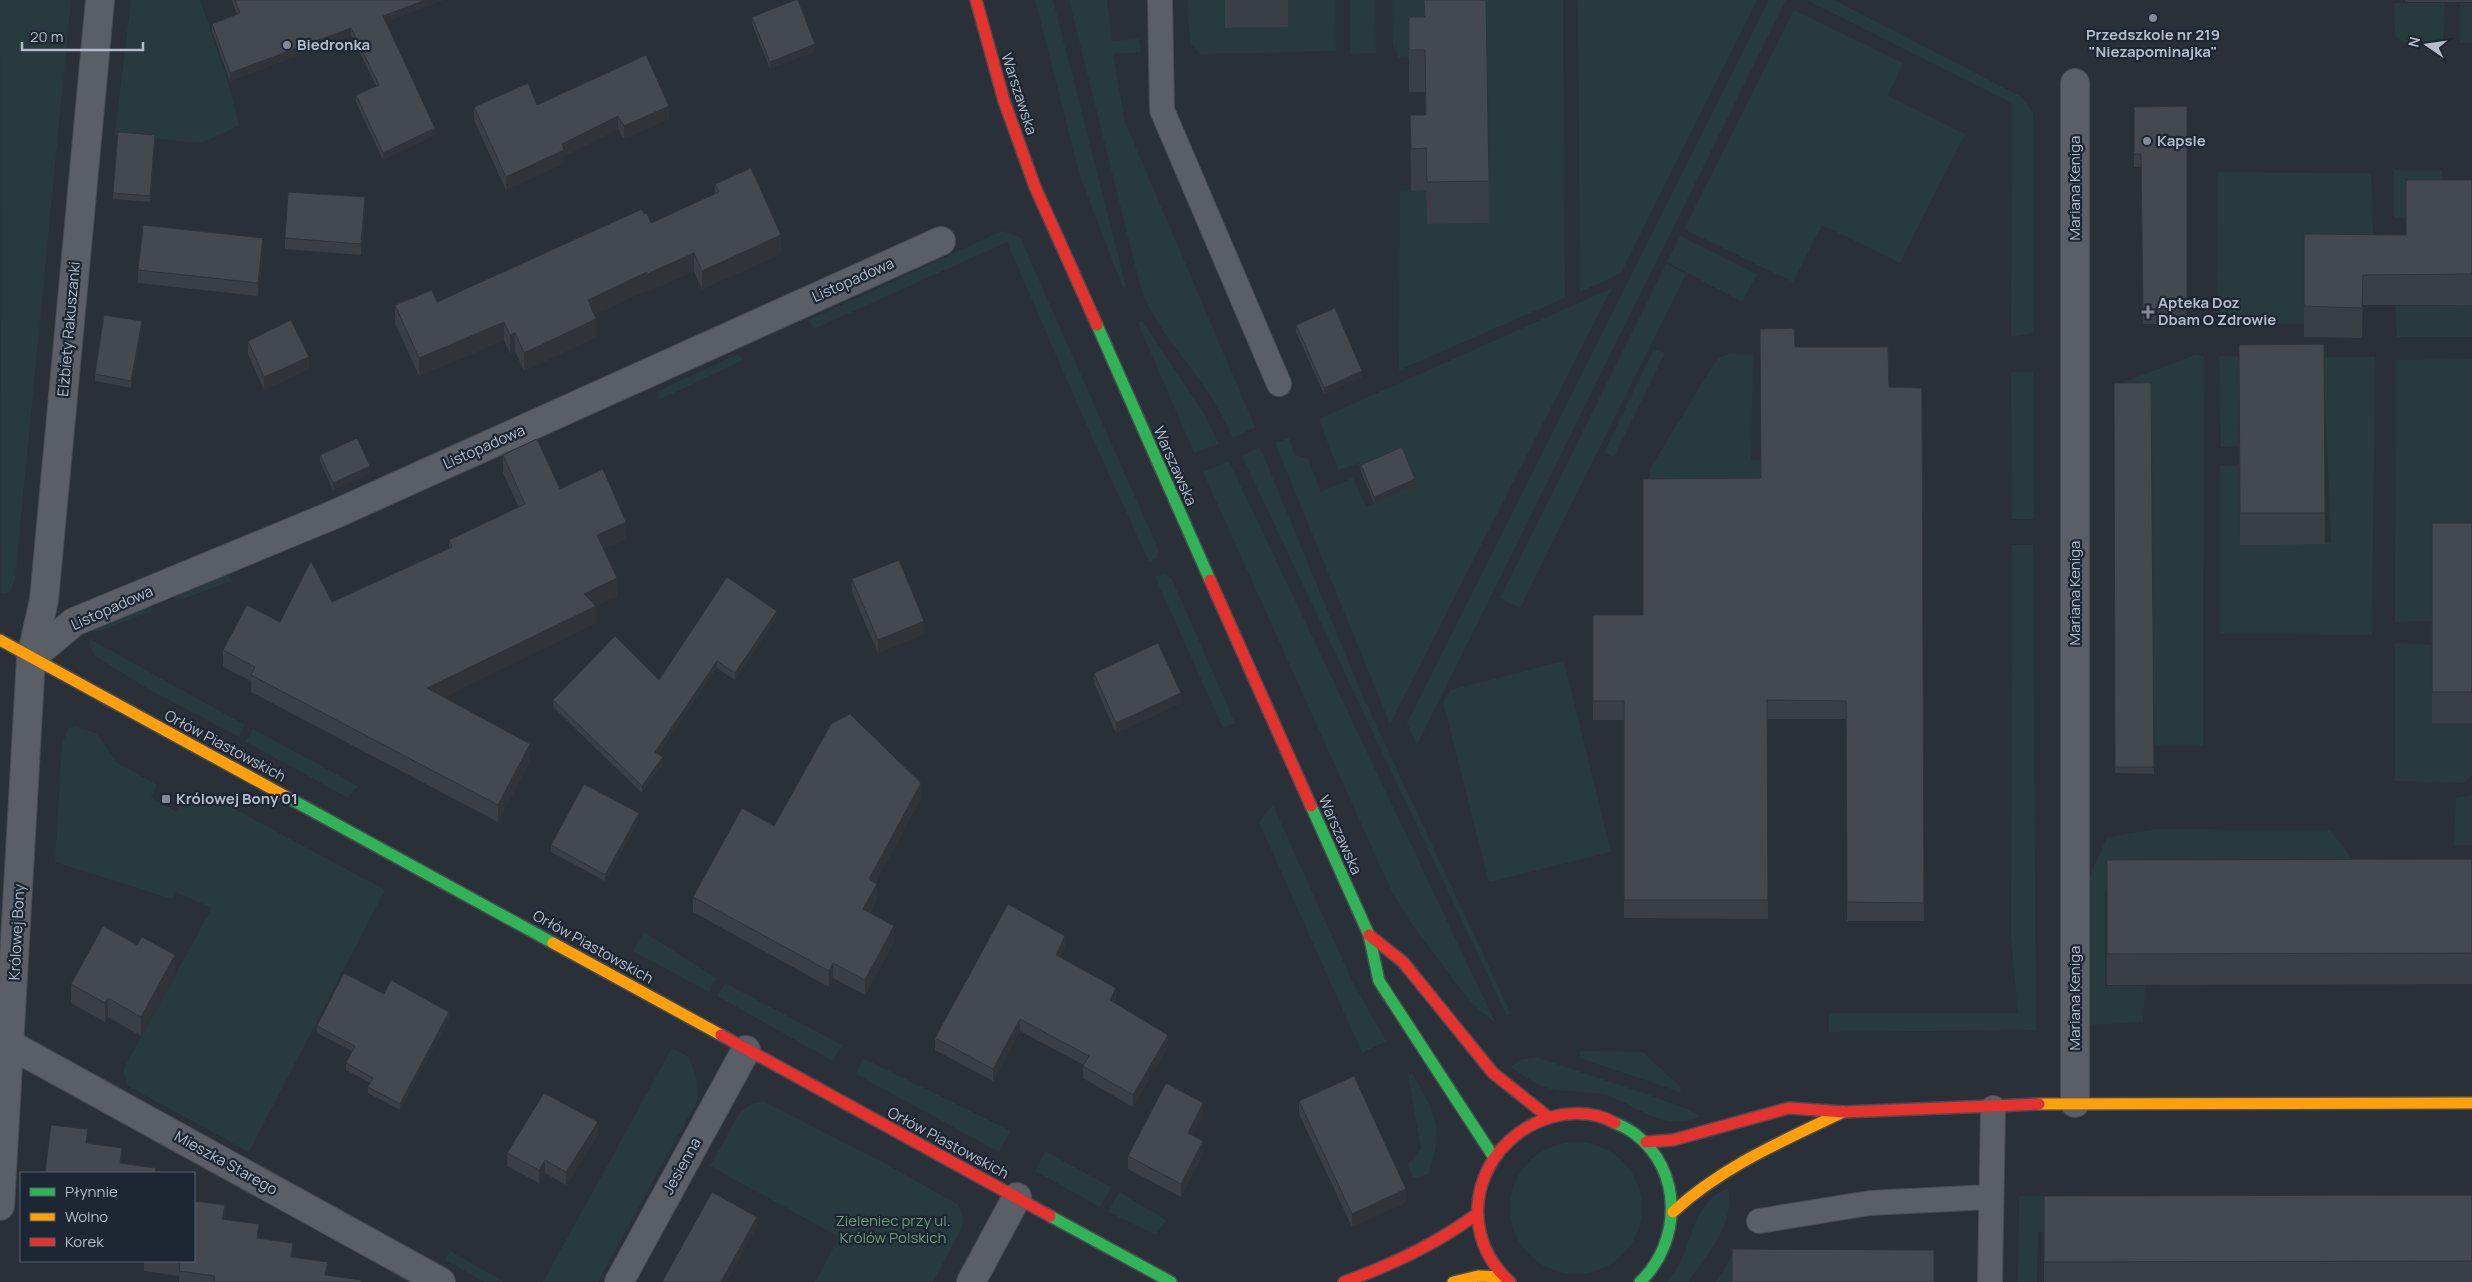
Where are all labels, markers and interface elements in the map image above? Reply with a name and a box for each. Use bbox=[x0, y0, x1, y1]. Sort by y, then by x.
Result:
marker: Przedszkole nr 219 "Niezapominajka" bbox=[2147, 12, 2159, 24]
scale bar bbox=[22, 20, 144, 52]
north arrow bbox=[2402, 20, 2452, 70]
place label: Przedszkole nr 219 "Niezapominajka" bbox=[2086, 24, 2220, 62]
text: 20 m bbox=[30, 26, 63, 47]
place label: Biedronka bbox=[297, 34, 370, 55]
text: N bbox=[2403, 35, 2424, 49]
marker: Biedronka bbox=[281, 39, 293, 51]
street label: Warszawska bbox=[996, 50, 1043, 138]
place label: Kapsle bbox=[2157, 130, 2206, 151]
marker: Kapsle bbox=[2141, 135, 2153, 147]
street label: Mariana Keniga bbox=[2064, 136, 2085, 240]
street label: Listopadowa bbox=[808, 252, 897, 307]
street label: Elżbiety Rakuszanki bbox=[52, 261, 85, 397]
place label: Apteka Doz Dbam O Zdrowie bbox=[2158, 292, 2276, 330]
marker: Apteka Doz Dbam O Zdrowie bbox=[2142, 306, 2154, 318]
street label: Listopadowa bbox=[439, 419, 528, 474]
street label: Warszawska bbox=[1149, 423, 1202, 509]
street label: Mariana Keniga bbox=[2064, 541, 2085, 645]
street label: Listopadowa bbox=[67, 580, 156, 635]
street label: Orłów Piastowskich bbox=[161, 705, 290, 787]
place label: Królowej Bony 01 bbox=[176, 788, 298, 809]
street label: Warszawska bbox=[1314, 792, 1367, 878]
marker: Królowej Bony 01 bbox=[160, 793, 172, 805]
street label: Królowej Bony bbox=[3, 883, 30, 981]
street label: Orłów Piastowskich bbox=[529, 905, 657, 988]
street label: Mariana Keniga bbox=[2064, 946, 2085, 1050]
street label: Orłów Piastowskich bbox=[884, 1102, 1013, 1184]
street label: Mieszka Starego bbox=[171, 1126, 282, 1200]
street label: Jesienna bbox=[657, 1134, 706, 1198]
legend bbox=[20, 1172, 195, 1262]
text: Płynnie bbox=[65, 1181, 118, 1202]
text: Wolno bbox=[65, 1206, 108, 1227]
park label: Zieleniec przy ul. Królów Polskich bbox=[835, 1210, 951, 1248]
text: Korek bbox=[65, 1231, 104, 1252]

